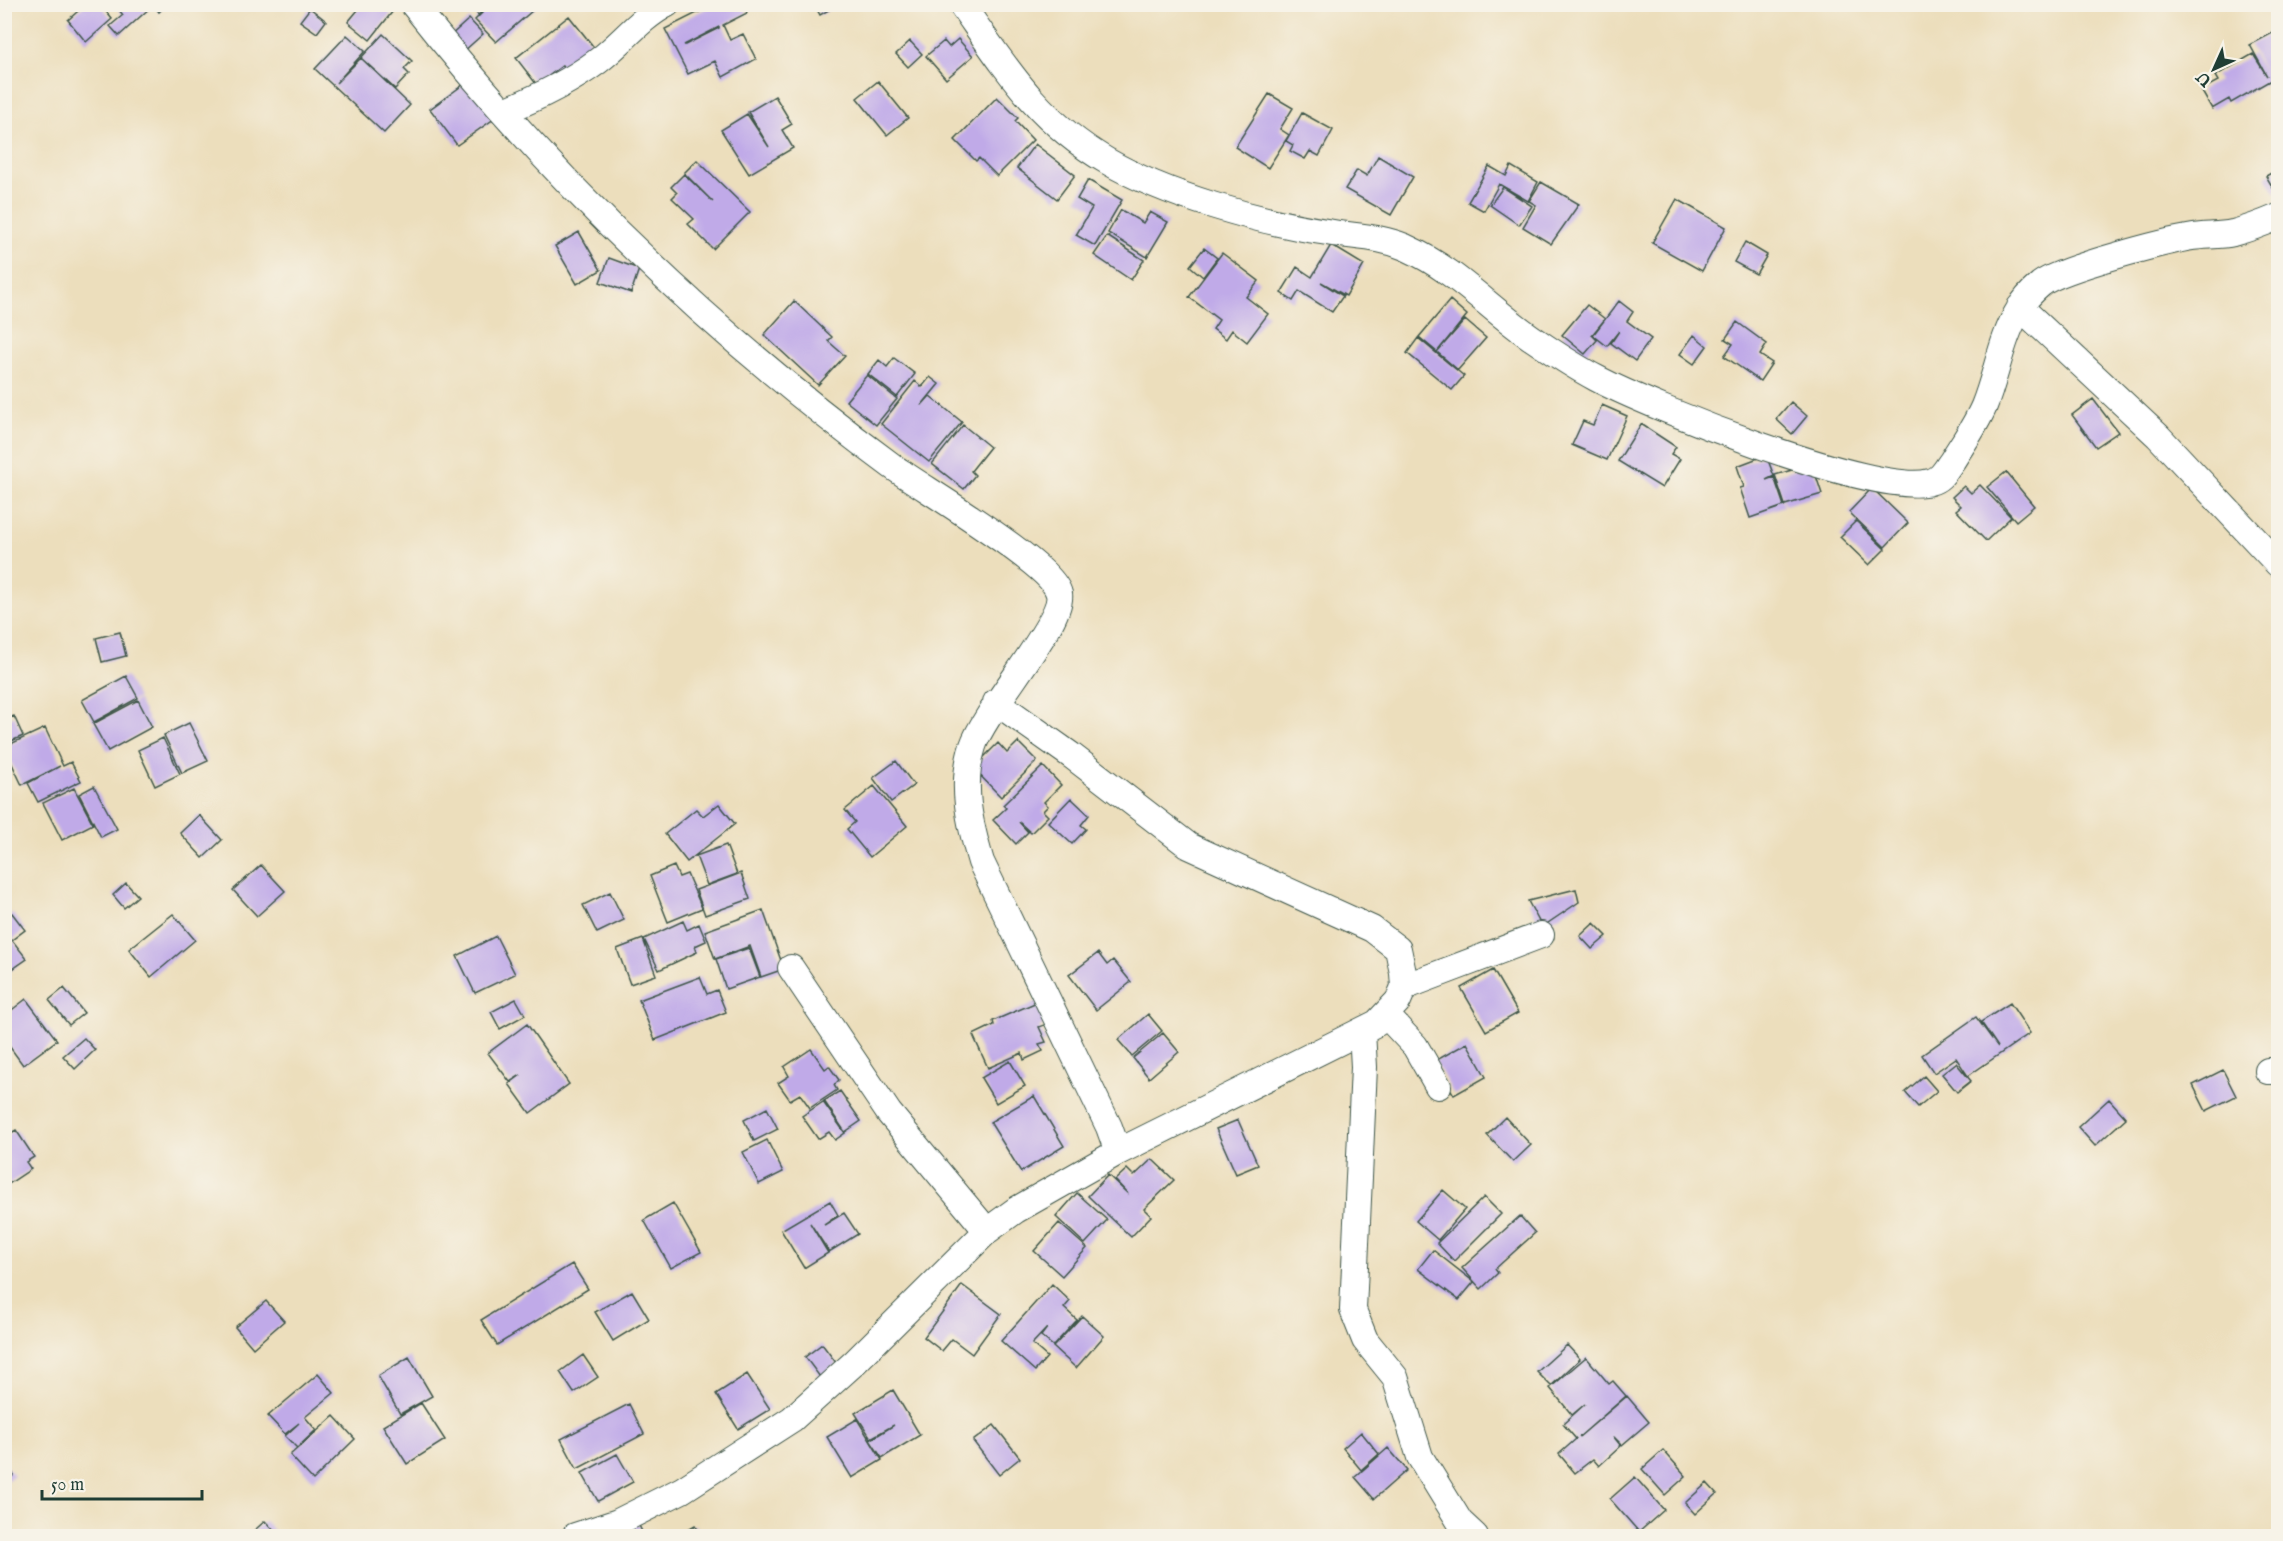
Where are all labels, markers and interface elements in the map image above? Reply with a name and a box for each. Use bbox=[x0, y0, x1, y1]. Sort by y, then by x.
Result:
north arrow bbox=[2184, 39, 2244, 99]
text: U bbox=[2193, 66, 2217, 91]
scale bar bbox=[42, 1463, 202, 1501]
text: 50 m bbox=[51, 1474, 84, 1497]

